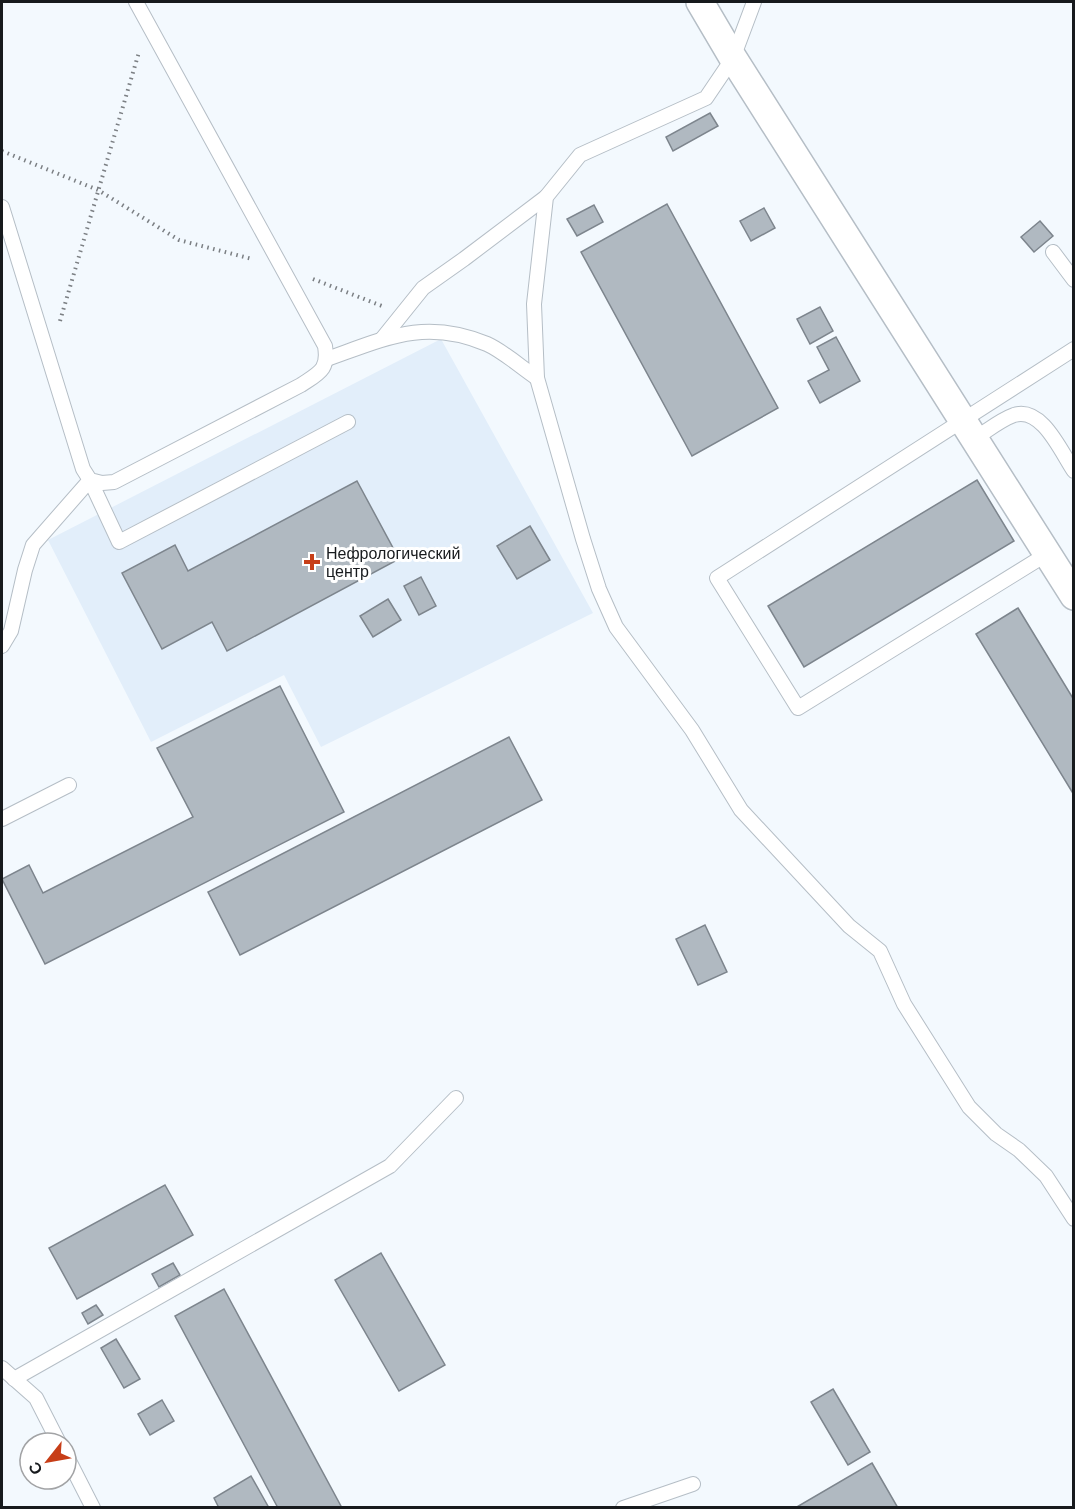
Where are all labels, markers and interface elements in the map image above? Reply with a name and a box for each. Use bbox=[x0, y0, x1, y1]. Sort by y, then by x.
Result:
place label: Нефрологический центр bbox=[326, 544, 460, 581]
marker: Нефрологический центр bbox=[303, 553, 321, 571]
north arrow bbox=[18, 1431, 78, 1491]
text: С bbox=[24, 1458, 47, 1478]

